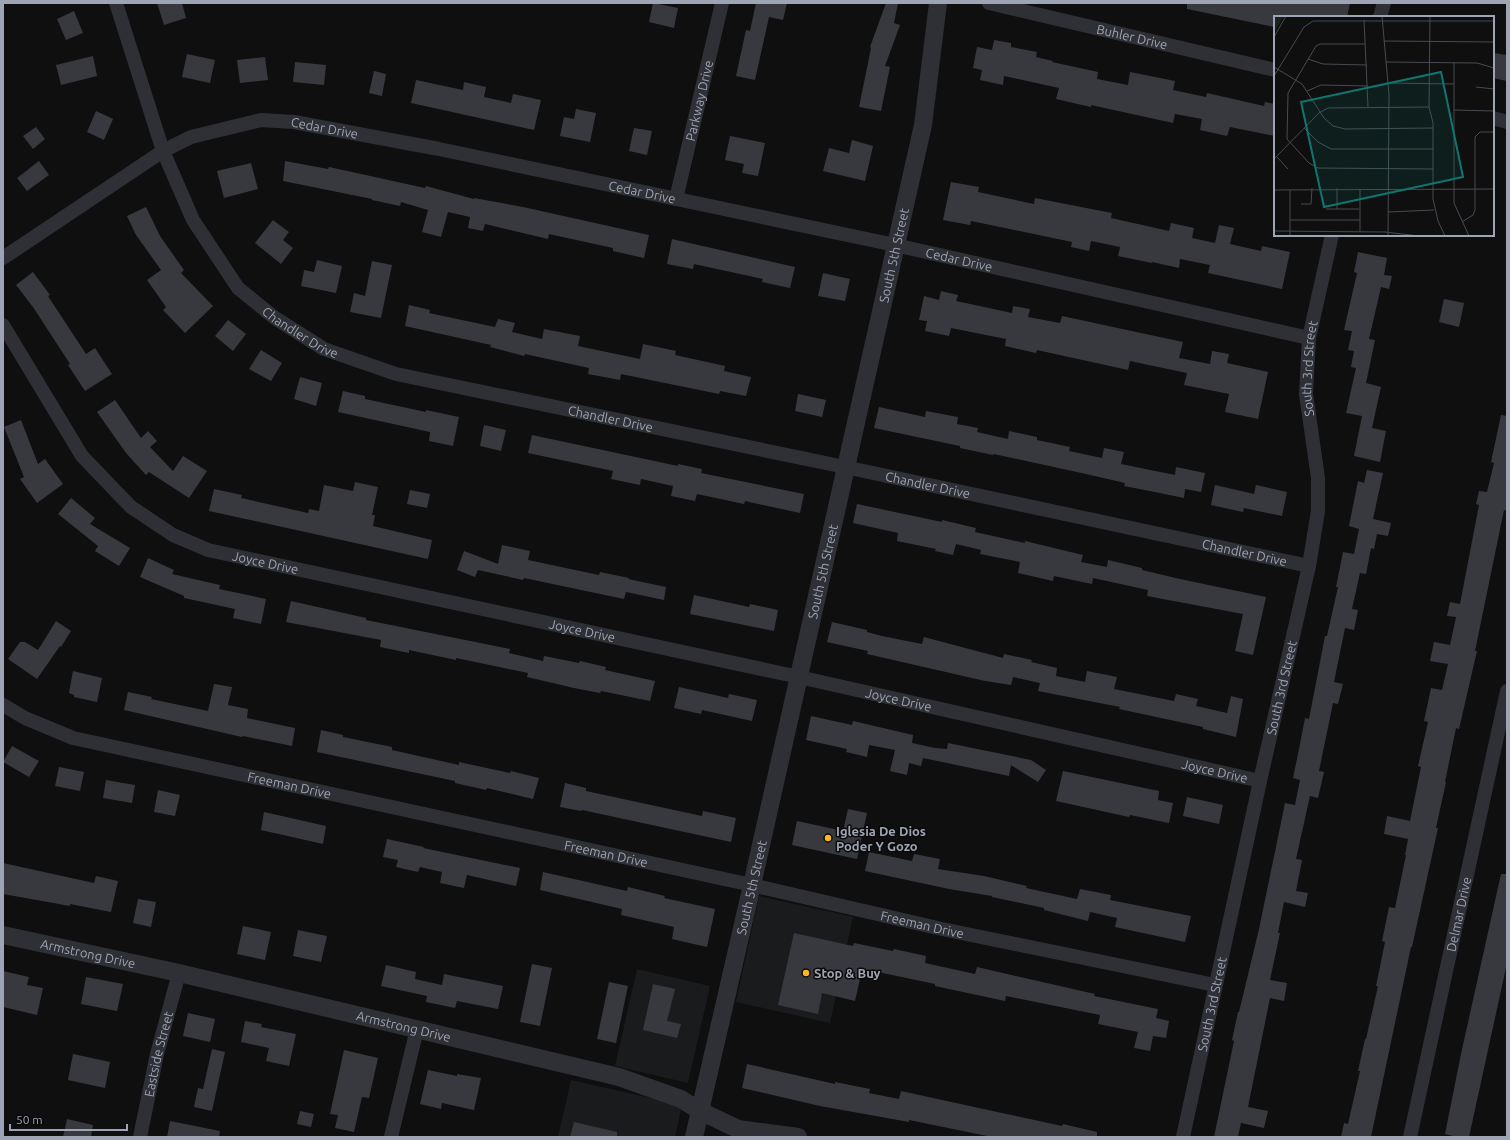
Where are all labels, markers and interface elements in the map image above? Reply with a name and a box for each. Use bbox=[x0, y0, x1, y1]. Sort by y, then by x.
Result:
inset map bbox=[1274, 16, 1494, 236]
street label: Buhler Drive bbox=[1095, 21, 1169, 52]
street label: Parkway Drive bbox=[683, 59, 715, 143]
street label: Cedar Drive bbox=[290, 115, 359, 141]
street label: Cedar Drive bbox=[607, 178, 677, 206]
street label: South 5th Street bbox=[876, 207, 911, 304]
street label: Cedar Drive bbox=[924, 245, 994, 274]
street label: Chandler Drive bbox=[260, 304, 340, 360]
street label: South 3rd Street bbox=[1299, 319, 1320, 417]
street label: Chandler Drive bbox=[567, 403, 654, 434]
street label: Chandler Drive bbox=[884, 469, 971, 501]
street label: South 5th Street bbox=[805, 523, 840, 620]
street label: Chandler Drive bbox=[1201, 536, 1288, 568]
street label: Joyce Drive bbox=[231, 548, 300, 576]
street label: Joyce Drive bbox=[548, 617, 617, 644]
street label: South 3rd Street bbox=[1264, 639, 1299, 736]
street label: Joyce Drive bbox=[864, 685, 933, 714]
street label: Joyce Drive bbox=[1180, 757, 1249, 785]
street label: Freeman Drive bbox=[246, 769, 332, 801]
place label: Iglesia De Dios Poder Y Gozo bbox=[836, 824, 926, 853]
marker: Iglesia De Dios Poder Y Gozo bbox=[823, 833, 833, 843]
street label: Freeman Drive bbox=[563, 838, 649, 869]
street label: South 5th Street bbox=[734, 839, 769, 936]
street label: Delmar Drive bbox=[1443, 875, 1473, 953]
street label: Freeman Drive bbox=[879, 908, 965, 940]
street label: Armstrong Drive bbox=[39, 936, 137, 970]
street label: South 3rd Street bbox=[1195, 955, 1229, 1053]
place label: Stop & Buy bbox=[814, 966, 881, 980]
marker: Stop & Buy bbox=[801, 968, 811, 978]
street label: Armstrong Drive bbox=[355, 1008, 452, 1044]
street label: Eastside Street bbox=[141, 1010, 175, 1098]
scale bar bbox=[10, 1106, 127, 1132]
text: 50 m bbox=[16, 1113, 43, 1126]

